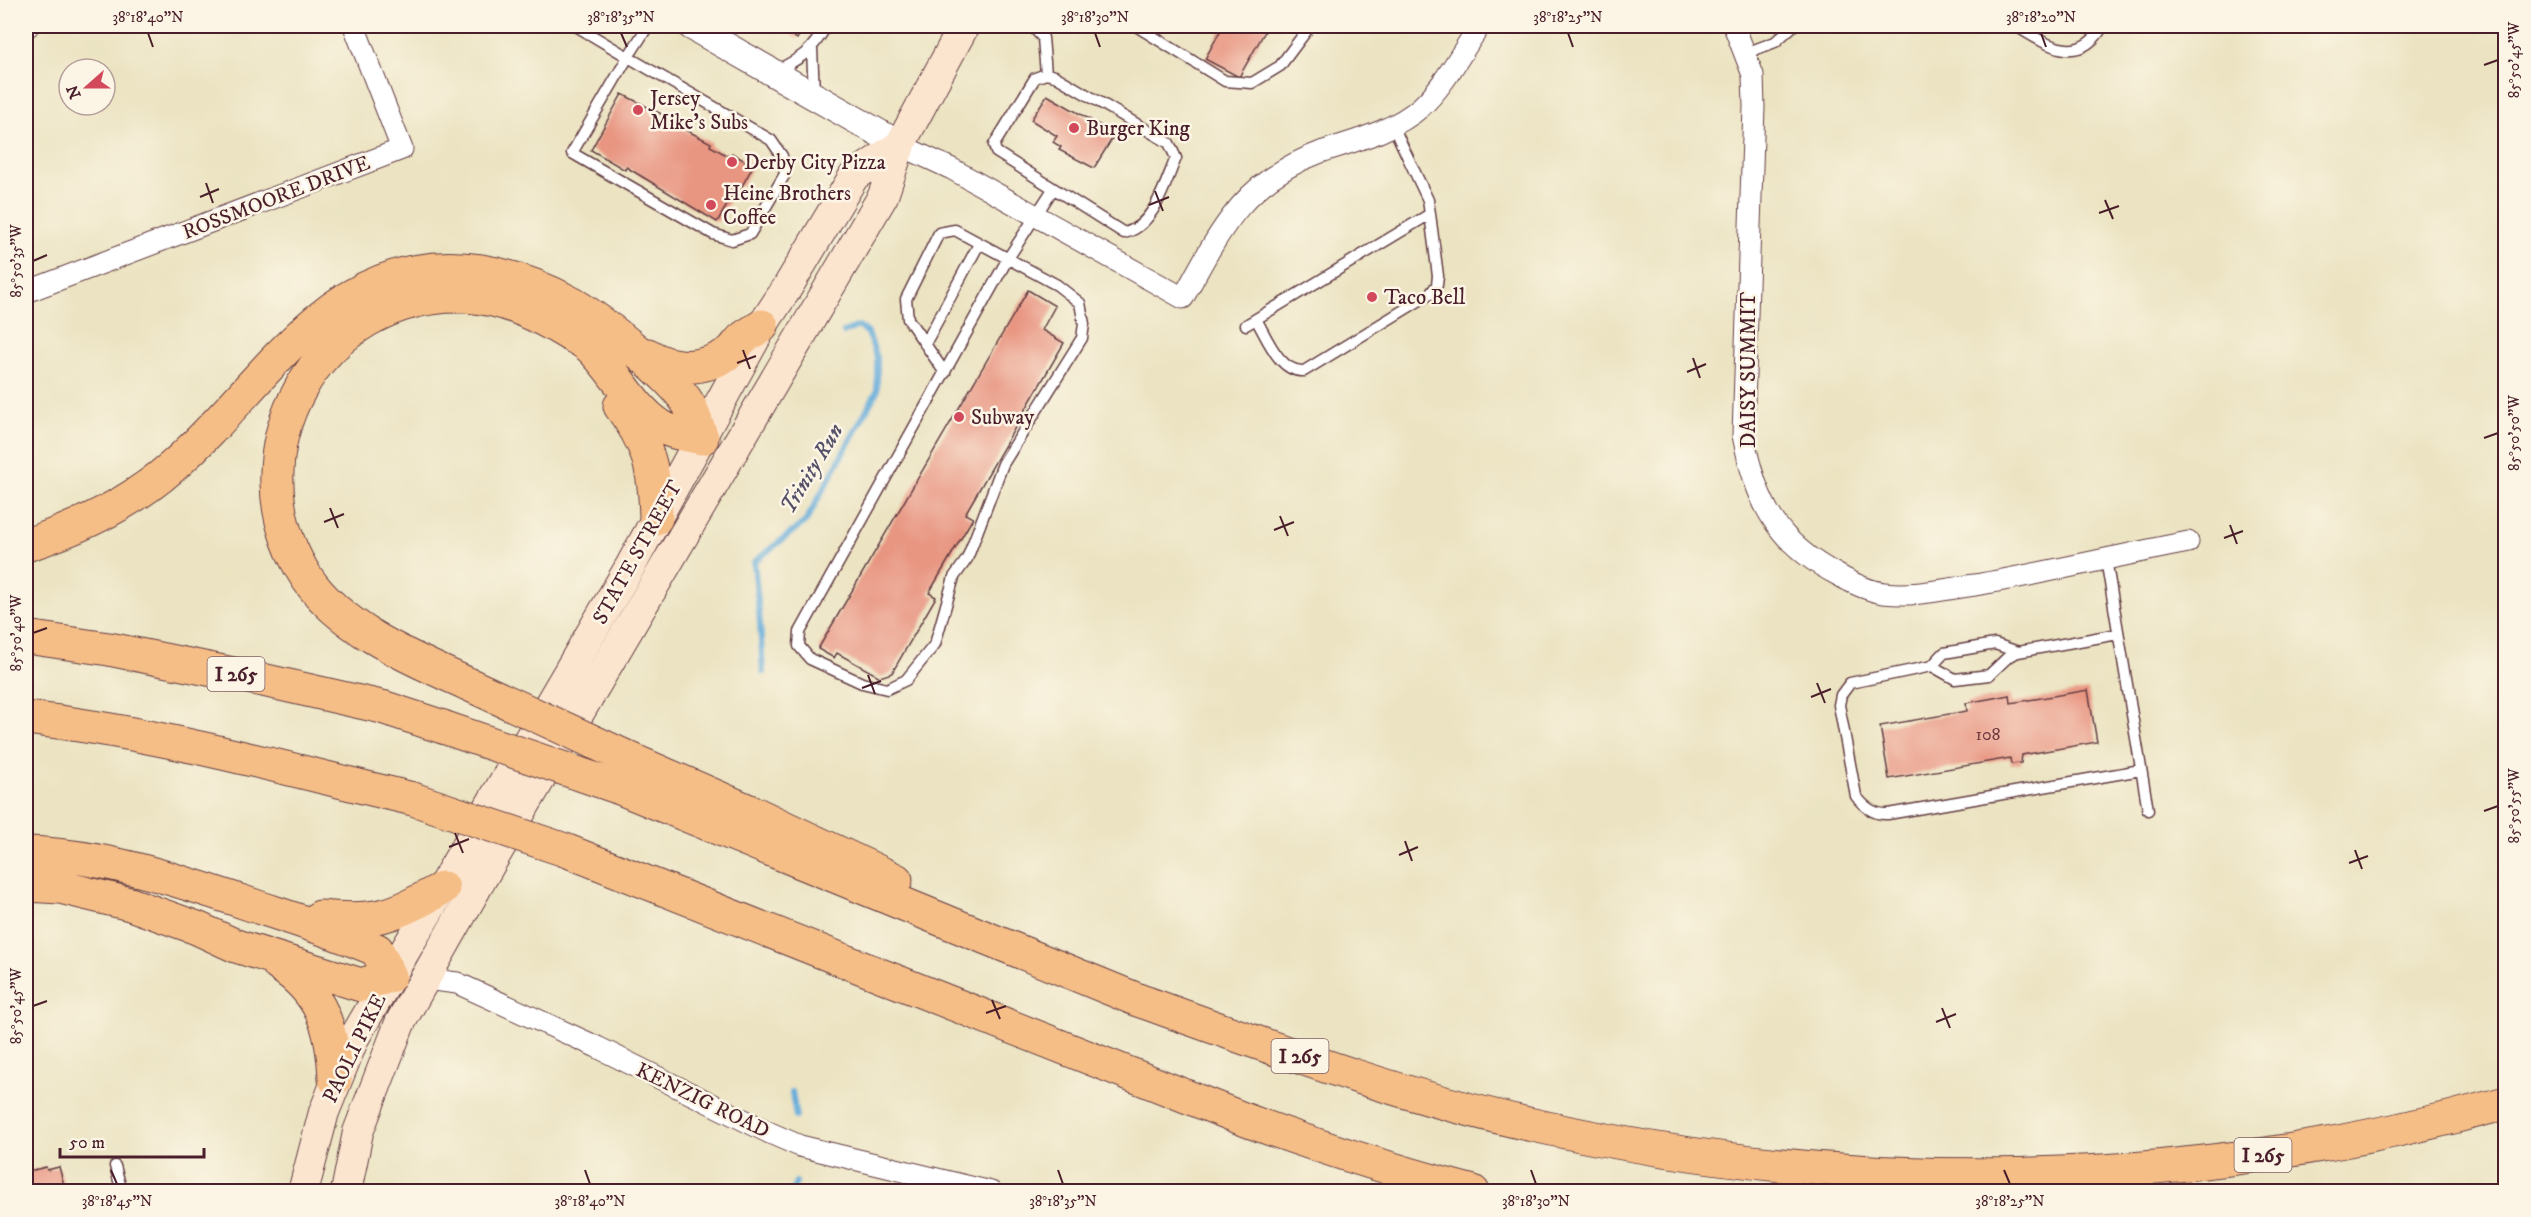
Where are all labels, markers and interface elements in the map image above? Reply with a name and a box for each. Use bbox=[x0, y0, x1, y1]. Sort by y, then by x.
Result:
text: 38°18'40"N bbox=[112, 8, 184, 27]
text: 38°18'35"N bbox=[587, 8, 655, 27]
text: 38°18'30"N bbox=[1061, 8, 1129, 27]
text: 38°18'25"N bbox=[1533, 8, 1603, 27]
text: 38°18'20"N bbox=[2006, 8, 2076, 27]
text: 85°50'45"W bbox=[2505, 22, 2524, 98]
north arrow bbox=[57, 57, 117, 117]
text: N bbox=[62, 82, 86, 102]
place label: Jersey Mike's Subs bbox=[648, 86, 748, 136]
marker: Jersey Mike's Subs bbox=[631, 103, 645, 117]
place label: Burger King bbox=[1086, 116, 1191, 142]
marker: Burger King bbox=[1067, 121, 1081, 135]
street label: ROSSMOORE DRIVE bbox=[179, 150, 374, 246]
place label: Derby City Pizza bbox=[744, 150, 886, 176]
marker: Derby City Pizza bbox=[725, 155, 739, 169]
place label: Heine Brothers Coffee bbox=[723, 181, 851, 231]
marker: Heine Brothers Coffee bbox=[704, 198, 718, 212]
text: 85°50'35"W bbox=[7, 224, 26, 298]
place label: Taco Bell bbox=[1384, 285, 1466, 311]
marker: Taco Bell bbox=[1365, 290, 1379, 304]
street label: DAISY SUMMIT bbox=[1736, 292, 1762, 448]
text: 85°50'50"W bbox=[2505, 395, 2524, 471]
place label: Subway bbox=[971, 405, 1035, 431]
marker: Subway bbox=[952, 410, 966, 424]
water label: Trinity Run bbox=[775, 419, 850, 519]
street label: STATE STREET bbox=[587, 476, 688, 629]
text: 85°50'40"W bbox=[7, 594, 26, 672]
road number: I 265 bbox=[208, 657, 264, 691]
house number: 108 bbox=[1975, 724, 2001, 746]
text: 85°50'55"W bbox=[2505, 768, 2524, 844]
text: 85°50'45"W bbox=[7, 968, 26, 1044]
street label: PAOLI PIKE bbox=[317, 989, 393, 1107]
road number: I 265 bbox=[1272, 1039, 1328, 1073]
street label: KENZIG ROAD bbox=[631, 1057, 774, 1144]
scale bar bbox=[60, 1121, 204, 1159]
text: 50 m bbox=[69, 1132, 105, 1154]
road number: I 265 bbox=[2234, 1138, 2292, 1172]
text: 38°18'45"N bbox=[82, 1192, 152, 1211]
text: 38°18'40"N bbox=[554, 1192, 626, 1211]
text: 38°18'35"N bbox=[1029, 1192, 1097, 1211]
text: 38°18'30"N bbox=[1502, 1192, 1570, 1211]
text: 38°18'25"N bbox=[1975, 1192, 2045, 1211]

